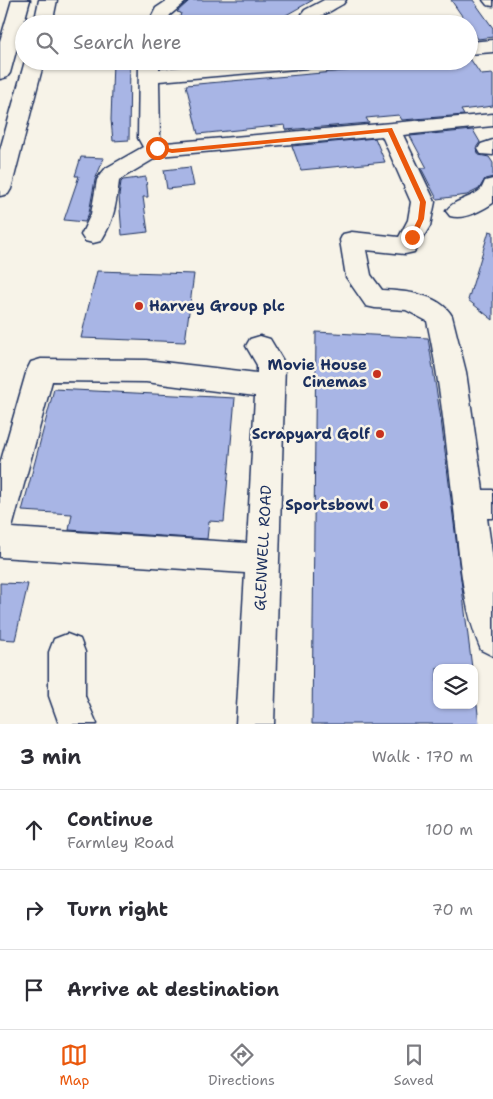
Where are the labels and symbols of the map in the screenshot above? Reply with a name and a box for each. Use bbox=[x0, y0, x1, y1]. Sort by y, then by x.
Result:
route start bbox=[146, 137, 169, 160]
route end bbox=[401, 226, 424, 249]
place label: Harvey Group plc bbox=[149, 296, 285, 316]
marker: Harvey Group plc bbox=[133, 300, 145, 312]
place label: Movie House Cinemas bbox=[268, 355, 367, 392]
marker: Movie House Cinemas bbox=[371, 368, 383, 380]
place label: Scrapyard Golf bbox=[252, 424, 370, 444]
marker: Scrapyard Golf bbox=[374, 428, 386, 440]
street label: GLENWELL ROAD bbox=[250, 485, 276, 611]
place label: Sportsbowl bbox=[285, 495, 374, 515]
marker: Sportsbowl bbox=[378, 499, 390, 511]

